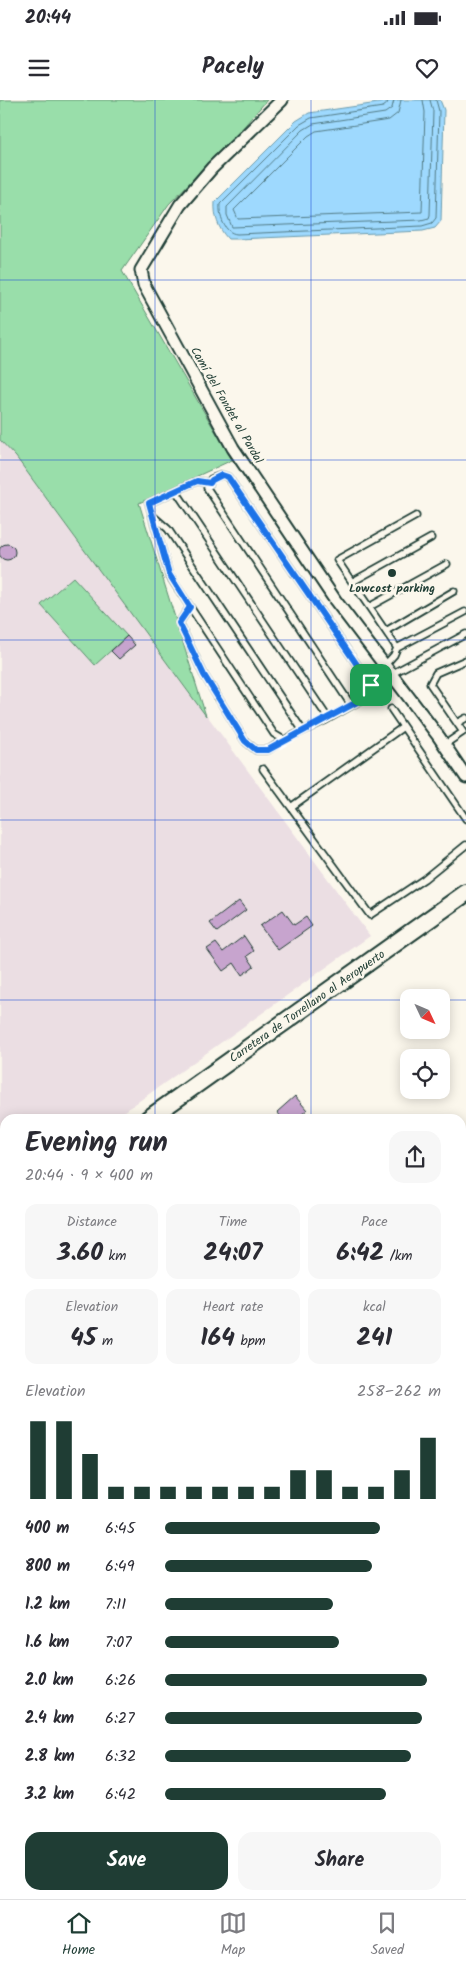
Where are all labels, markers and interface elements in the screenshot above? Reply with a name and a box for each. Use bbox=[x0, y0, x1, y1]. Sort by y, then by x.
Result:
text: 20:44 bbox=[25, 3, 71, 33]
text: Pacely bbox=[202, 50, 264, 85]
icon: menu bbox=[25, 54, 53, 82]
icon: heart bbox=[413, 54, 441, 82]
street label: Camí del Fondet al Pardal bbox=[185, 343, 268, 467]
marker: Lowcost parking bbox=[386, 567, 398, 579]
place label: Lowcost parking bbox=[349, 579, 435, 598]
pin bbox=[350, 664, 392, 706]
icon: arrive bbox=[357, 671, 385, 699]
street label: Carretera de Torrellano al Aeropuerto bbox=[225, 945, 389, 1068]
north arrow bbox=[400, 989, 450, 1039]
map controls bbox=[400, 989, 450, 1099]
button: locate bbox=[400, 1049, 450, 1099]
text: Evening run bbox=[25, 1121, 168, 1166]
button: share bbox=[389, 1131, 441, 1183]
text: 20:44 · 9 × 400 m bbox=[25, 1163, 153, 1188]
text: Distance bbox=[67, 1211, 117, 1233]
text: Time bbox=[219, 1211, 247, 1233]
text: Pace bbox=[361, 1211, 388, 1233]
text: 3.60 bbox=[57, 1233, 103, 1273]
text: 24:07 bbox=[204, 1233, 262, 1273]
text: 6:42 bbox=[336, 1233, 384, 1273]
text: km bbox=[103, 1245, 126, 1267]
text: /km bbox=[384, 1245, 412, 1267]
text: Elevation bbox=[65, 1296, 118, 1318]
text: Heart rate bbox=[203, 1296, 263, 1318]
text: kcal bbox=[363, 1296, 386, 1318]
text: 45 bbox=[70, 1318, 96, 1358]
text: 164 bbox=[200, 1318, 235, 1358]
text: 241 bbox=[356, 1318, 392, 1358]
text: m bbox=[96, 1330, 113, 1352]
text: bpm bbox=[235, 1330, 266, 1352]
text: Elevation bbox=[25, 1379, 86, 1404]
text: 258–262 m bbox=[357, 1379, 441, 1404]
text: 400 m bbox=[25, 1516, 69, 1541]
text: 6:45 bbox=[105, 1516, 135, 1541]
text: 800 m bbox=[25, 1554, 70, 1579]
text: 6:49 bbox=[105, 1554, 134, 1579]
text: 1.2 km bbox=[25, 1592, 70, 1617]
text: 7:11 bbox=[105, 1592, 126, 1617]
text: 1.6 km bbox=[25, 1630, 69, 1655]
text: 7:07 bbox=[105, 1630, 132, 1655]
text: 2.0 km bbox=[25, 1668, 73, 1693]
text: 6:26 bbox=[105, 1668, 136, 1693]
text: 2.4 km bbox=[25, 1706, 74, 1731]
text: 6:27 bbox=[105, 1706, 135, 1731]
text: 2.8 km bbox=[25, 1744, 75, 1769]
text: 6:32 bbox=[105, 1744, 136, 1769]
text: 3.2 km bbox=[25, 1782, 74, 1807]
text: 6:42 bbox=[105, 1782, 136, 1807]
button: Save bbox=[25, 1832, 228, 1890]
button: Share bbox=[238, 1832, 441, 1890]
tab: Home bbox=[62, 1909, 95, 1961]
tab: Map bbox=[219, 1909, 247, 1961]
tab: Saved bbox=[371, 1909, 404, 1961]

